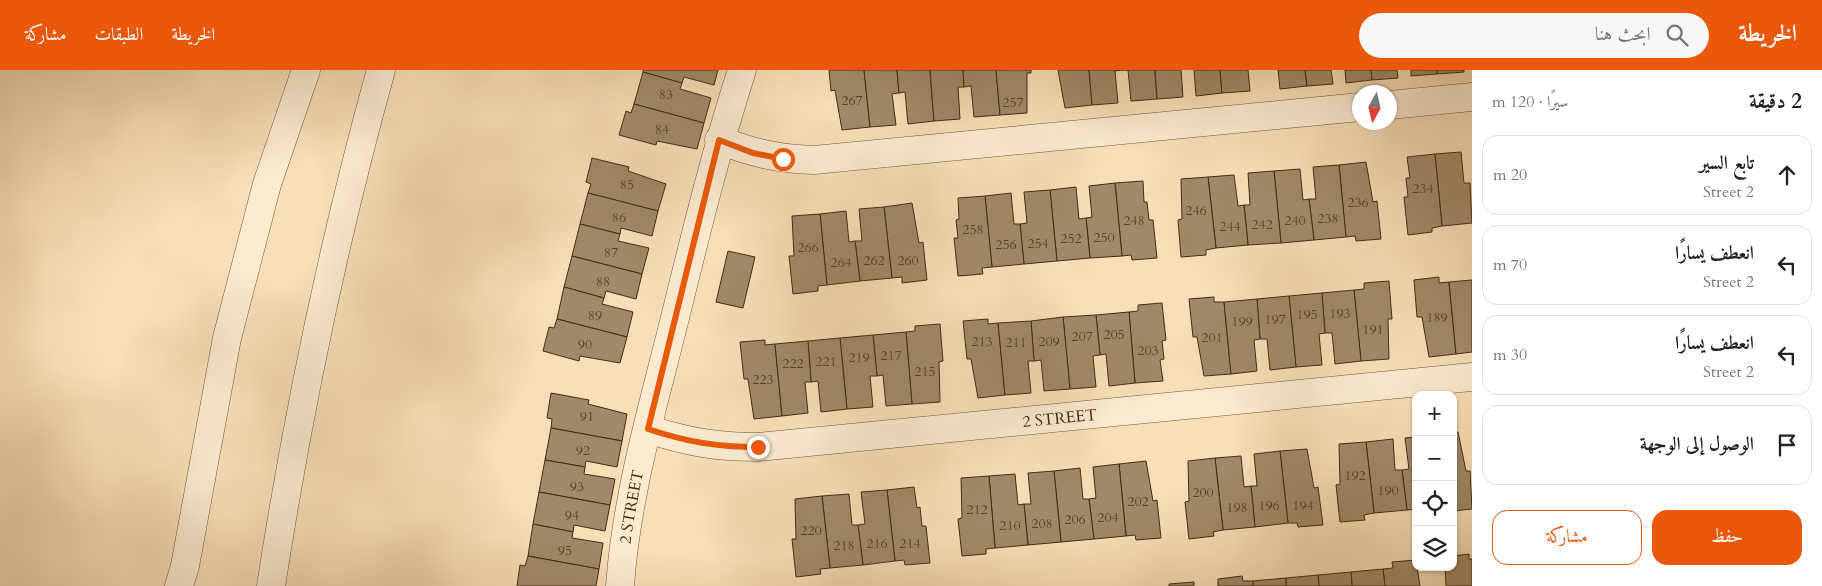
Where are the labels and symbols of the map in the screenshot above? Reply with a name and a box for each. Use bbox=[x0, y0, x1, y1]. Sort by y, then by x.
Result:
house number: 83 bbox=[659, 85, 673, 104]
north arrow bbox=[1352, 85, 1397, 130]
house number: 267 bbox=[841, 91, 863, 110]
house number: 257 bbox=[1002, 93, 1024, 112]
house number: 84 bbox=[655, 120, 669, 139]
route start bbox=[772, 148, 795, 171]
house number: 85 bbox=[620, 175, 634, 194]
house number: 234 bbox=[1412, 179, 1434, 198]
house number: 236 bbox=[1347, 193, 1369, 212]
house number: 246 bbox=[1185, 201, 1207, 220]
house number: 86 bbox=[612, 208, 626, 227]
house number: 238 bbox=[1317, 209, 1339, 228]
house number: 248 bbox=[1123, 211, 1145, 230]
house number: 240 bbox=[1284, 211, 1306, 230]
house number: 242 bbox=[1251, 215, 1273, 234]
house number: 244 bbox=[1219, 217, 1241, 236]
house number: 258 bbox=[962, 220, 984, 239]
house number: 250 bbox=[1093, 228, 1115, 247]
house number: 252 bbox=[1060, 229, 1082, 248]
house number: 254 bbox=[1027, 234, 1049, 253]
house number: 256 bbox=[995, 235, 1017, 254]
house number: 266 bbox=[797, 238, 819, 257]
house number: 87 bbox=[604, 243, 618, 262]
house number: 262 bbox=[863, 251, 885, 270]
house number: 260 bbox=[897, 251, 919, 270]
house number: 264 bbox=[830, 253, 852, 272]
house number: 88 bbox=[596, 272, 610, 291]
house number: 193 bbox=[1329, 304, 1351, 323]
house number: 195 bbox=[1296, 305, 1318, 324]
house number: 89 bbox=[588, 306, 602, 325]
house number: 189 bbox=[1426, 308, 1448, 327]
house number: 197 bbox=[1264, 310, 1286, 329]
house number: 199 bbox=[1231, 312, 1253, 331]
house number: 191 bbox=[1362, 320, 1384, 339]
house number: 205 bbox=[1103, 325, 1125, 344]
house number: 207 bbox=[1071, 327, 1093, 346]
house number: 201 bbox=[1201, 328, 1223, 347]
house number: 213 bbox=[971, 332, 993, 351]
house number: 209 bbox=[1038, 332, 1060, 351]
house number: 211 bbox=[1005, 333, 1027, 352]
house number: 90 bbox=[578, 335, 592, 354]
house number: 203 bbox=[1137, 341, 1159, 360]
house number: 217 bbox=[880, 346, 902, 365]
house number: 219 bbox=[848, 348, 870, 367]
house number: 221 bbox=[815, 352, 837, 371]
house number: 222 bbox=[782, 354, 804, 373]
house number: 215 bbox=[914, 362, 936, 381]
house number: 223 bbox=[752, 370, 774, 389]
street label: 2 STREET bbox=[1021, 404, 1098, 433]
house number: 91 bbox=[580, 407, 594, 426]
route end bbox=[747, 436, 770, 459]
house number: 92 bbox=[576, 441, 590, 460]
house number: 192 bbox=[1344, 466, 1366, 485]
street label: 2 STREET bbox=[614, 468, 649, 545]
house number: 93 bbox=[570, 477, 584, 496]
house number: 190 bbox=[1377, 481, 1399, 500]
house number: 200 bbox=[1192, 483, 1214, 502]
house number: 202 bbox=[1127, 492, 1149, 511]
house number: 196 bbox=[1258, 496, 1280, 515]
house number: 194 bbox=[1292, 496, 1314, 515]
house number: 198 bbox=[1226, 498, 1248, 517]
house number: 212 bbox=[966, 500, 988, 519]
house number: 94 bbox=[565, 506, 579, 525]
house number: 204 bbox=[1097, 508, 1119, 527]
house number: 206 bbox=[1064, 510, 1086, 529]
house number: 208 bbox=[1031, 514, 1053, 533]
house number: 210 bbox=[999, 516, 1021, 535]
house number: 220 bbox=[800, 521, 822, 540]
house number: 216 bbox=[866, 534, 888, 553]
house number: 214 bbox=[899, 534, 921, 553]
house number: 218 bbox=[833, 536, 855, 555]
house number: 95 bbox=[558, 541, 572, 560]

